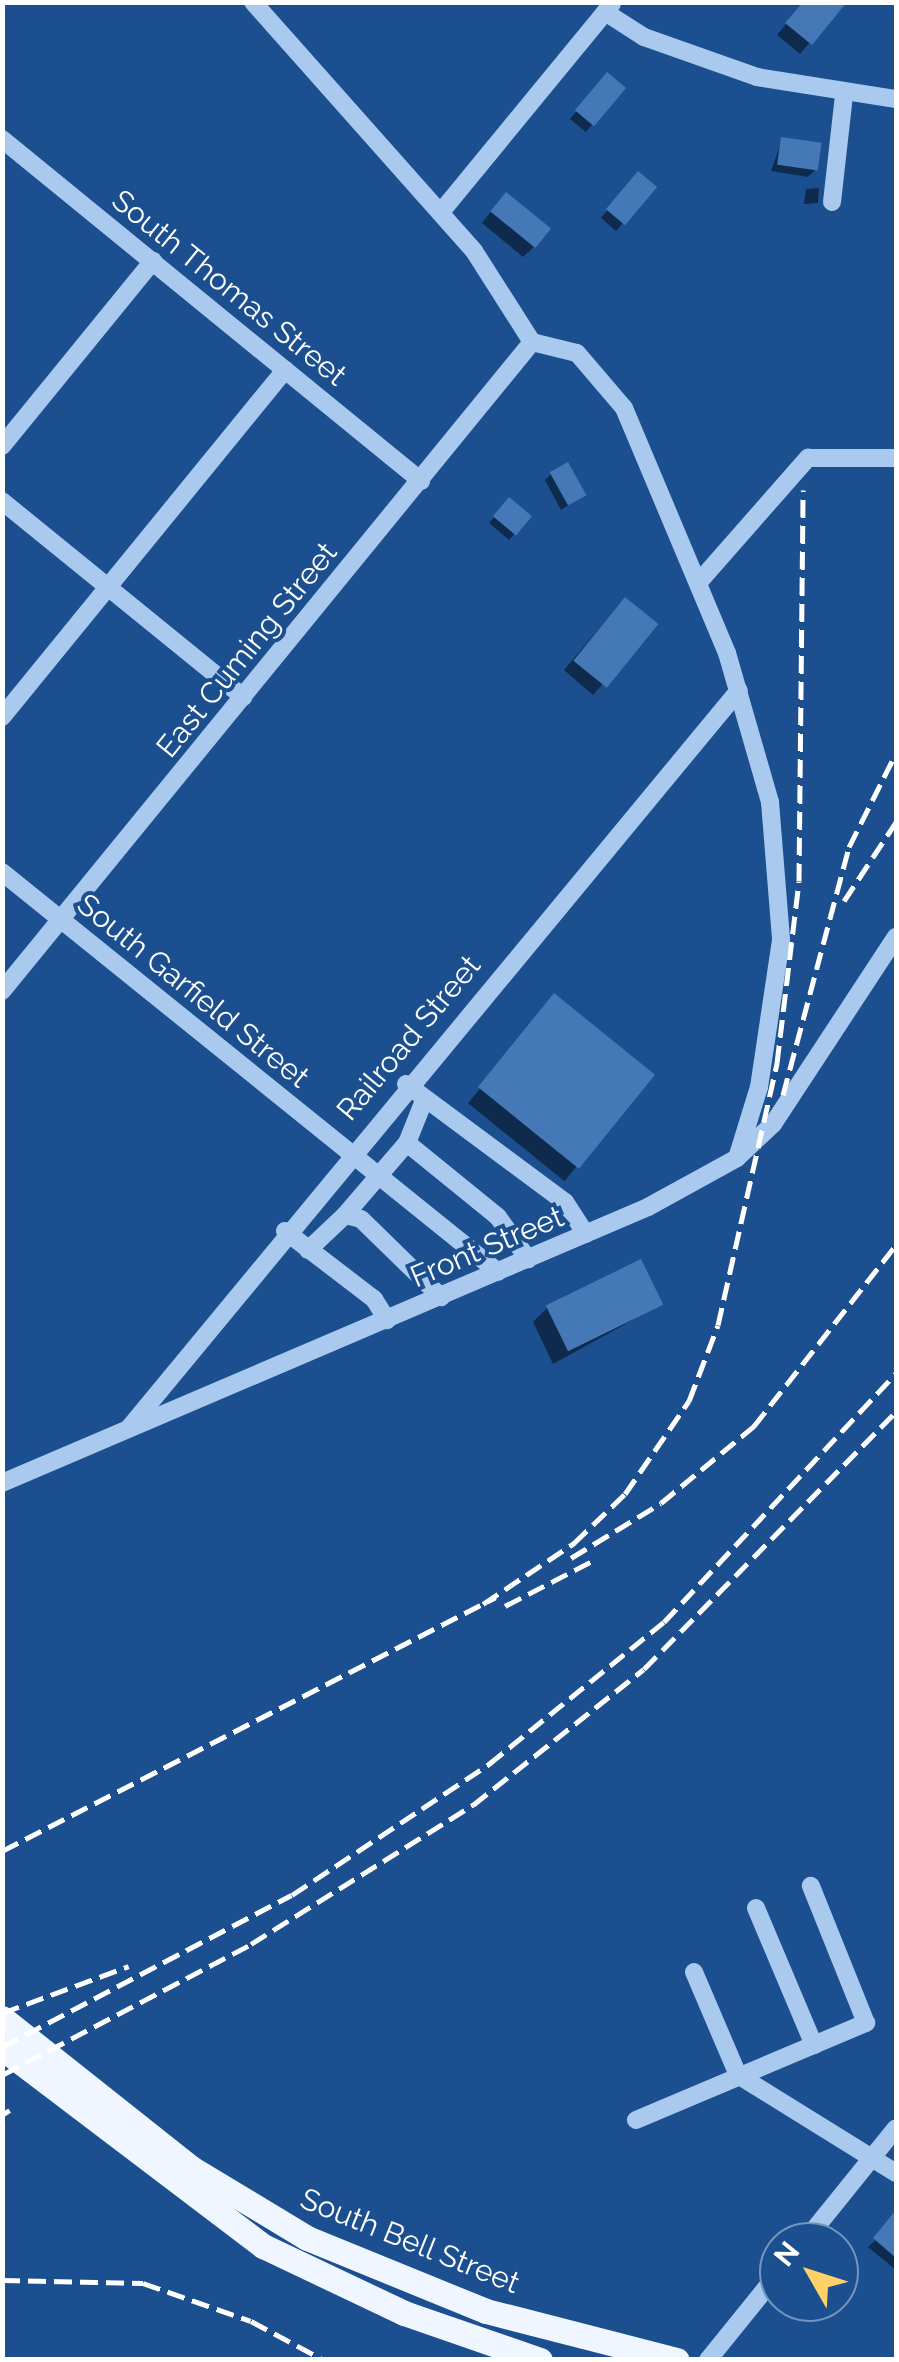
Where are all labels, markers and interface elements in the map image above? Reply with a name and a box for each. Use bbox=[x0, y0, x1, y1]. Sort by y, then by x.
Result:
street label: South Thomas Street bbox=[104, 182, 354, 394]
street label: East Cuming Street bbox=[149, 535, 345, 765]
street label: South Garfield Street bbox=[70, 886, 316, 1096]
street label: Railroad Street bbox=[330, 948, 488, 1128]
street label: Front Street bbox=[405, 1199, 569, 1295]
street label: South Bell Street bbox=[295, 2181, 525, 2301]
north arrow bbox=[759, 2222, 859, 2322]
text: N bbox=[767, 2235, 806, 2273]

